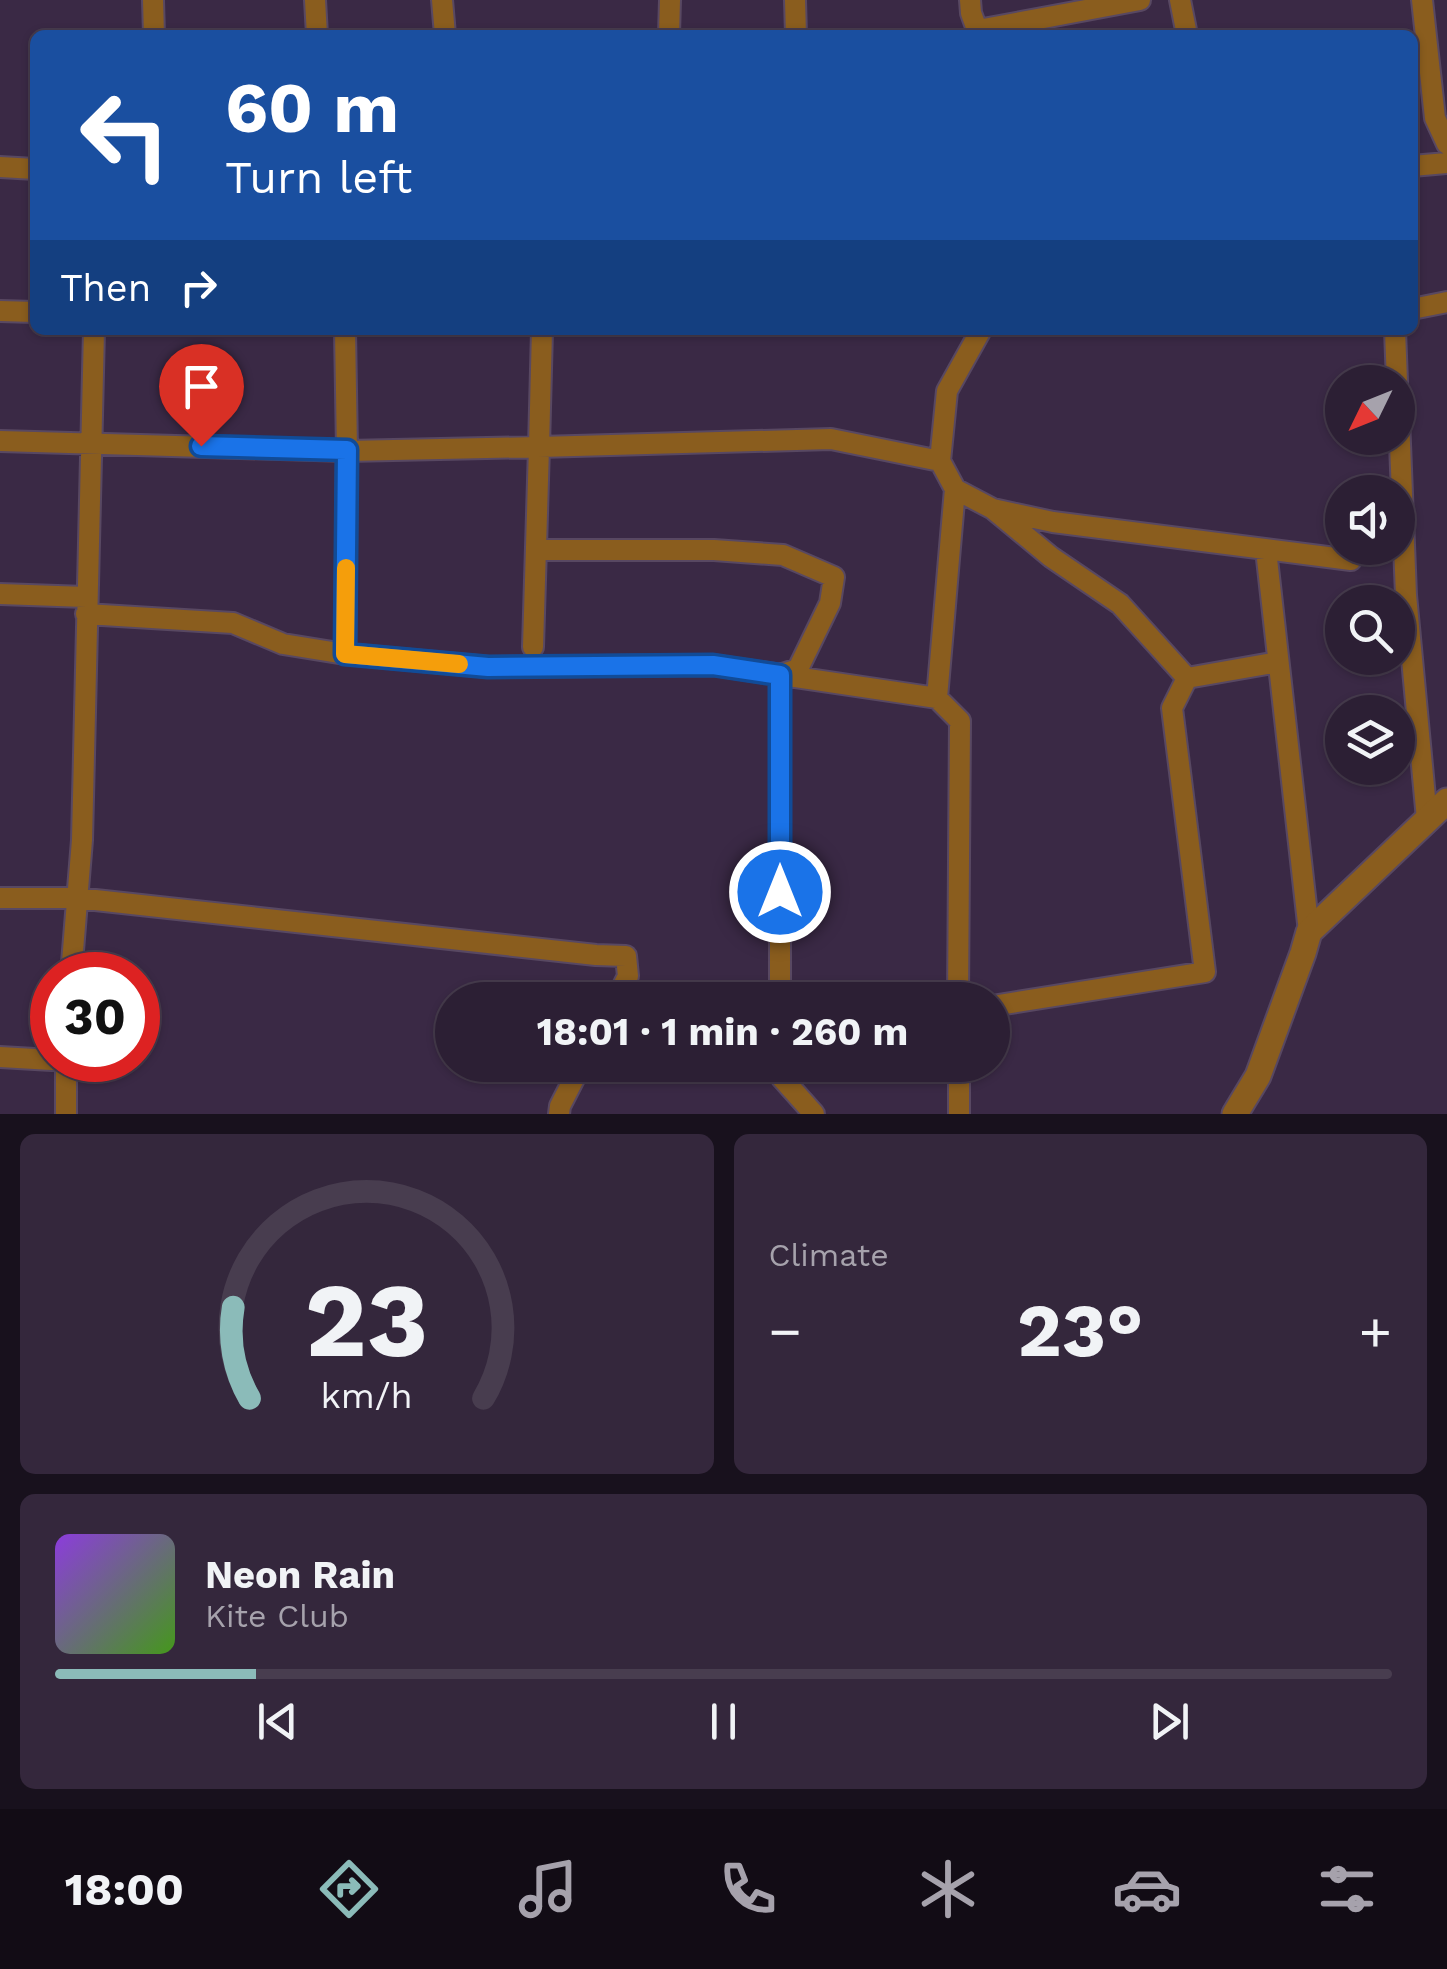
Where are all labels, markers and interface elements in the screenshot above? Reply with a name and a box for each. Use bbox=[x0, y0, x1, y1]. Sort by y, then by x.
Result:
text: 60 m bbox=[225, 67, 399, 149]
icon: left bbox=[60, 70, 190, 200]
text: Turn left bbox=[225, 151, 412, 204]
icon: right bbox=[171, 260, 226, 315]
text: Then bbox=[60, 266, 151, 310]
pin bbox=[159, 344, 244, 447]
icon: arrive bbox=[174, 359, 229, 414]
north arrow bbox=[1325, 365, 1415, 455]
map controls bbox=[1325, 365, 1415, 785]
button: sound bbox=[1325, 475, 1415, 565]
button: search bbox=[1325, 585, 1415, 675]
button: layers bbox=[1325, 695, 1415, 785]
position arrow bbox=[728, 840, 832, 944]
speed limit sign: 30 bbox=[30, 952, 160, 1082]
text: 18:01 · 1 min · 260 m bbox=[537, 1010, 908, 1054]
text: Climate bbox=[769, 1236, 889, 1274]
text: 23 bbox=[305, 1259, 429, 1381]
text: 23° bbox=[1017, 1286, 1143, 1374]
text: − bbox=[769, 1299, 802, 1363]
text: + bbox=[1359, 1299, 1392, 1363]
text: km/h bbox=[321, 1375, 413, 1417]
text: Neon Rain bbox=[205, 1553, 395, 1597]
text: Kite Club bbox=[205, 1597, 349, 1635]
icon: previous bbox=[250, 1694, 305, 1749]
icon: pause bbox=[696, 1694, 751, 1749]
icon: next bbox=[1142, 1694, 1197, 1749]
icon: directions bbox=[314, 1854, 384, 1924]
icon: music bbox=[513, 1854, 583, 1924]
icon: phone bbox=[713, 1854, 783, 1924]
icon: climate bbox=[913, 1854, 983, 1924]
icon: car bbox=[1112, 1854, 1182, 1924]
icon: filters bbox=[1312, 1854, 1382, 1924]
text: 18:00 bbox=[65, 1863, 184, 1916]

